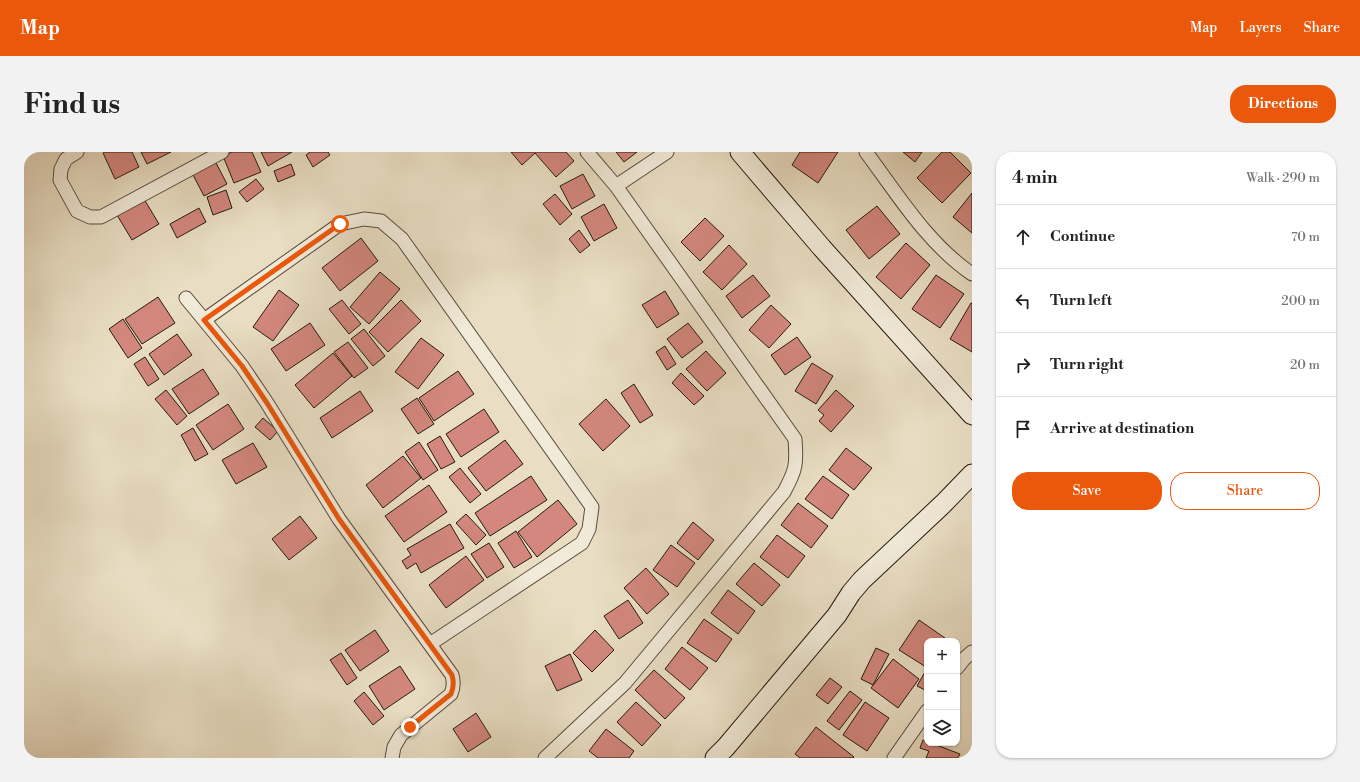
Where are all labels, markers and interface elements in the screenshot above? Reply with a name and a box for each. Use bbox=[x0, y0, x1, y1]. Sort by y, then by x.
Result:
text: Map bbox=[20, 16, 60, 40]
text: Map bbox=[1190, 19, 1217, 37]
text: Layers bbox=[1239, 19, 1282, 37]
text: Share bbox=[1304, 19, 1340, 37]
button: Directions bbox=[1230, 85, 1336, 123]
text: Find us bbox=[24, 87, 120, 122]
text: 4 min bbox=[1012, 167, 1057, 189]
text: Walk · 290 m bbox=[1246, 170, 1320, 186]
route start bbox=[331, 215, 349, 233]
icon: ahead bbox=[1012, 226, 1034, 248]
text: Continue bbox=[1050, 227, 1115, 246]
text: 70 m bbox=[1291, 229, 1320, 245]
icon: left bbox=[1012, 290, 1034, 312]
text: Turn left bbox=[1050, 291, 1112, 310]
text: 200 m bbox=[1281, 293, 1320, 309]
icon: right bbox=[1012, 354, 1034, 376]
text: Turn right bbox=[1050, 355, 1124, 374]
text: 20 m bbox=[1290, 357, 1320, 373]
icon: arrive bbox=[1012, 418, 1034, 440]
text: Arrive at destination bbox=[1050, 419, 1194, 438]
button: Save bbox=[1012, 472, 1162, 510]
button: Share bbox=[1170, 472, 1320, 510]
map controls bbox=[924, 638, 960, 746]
button: + bbox=[924, 638, 960, 674]
button: − bbox=[924, 674, 960, 710]
button: layers bbox=[924, 710, 960, 746]
route end bbox=[401, 718, 419, 736]

